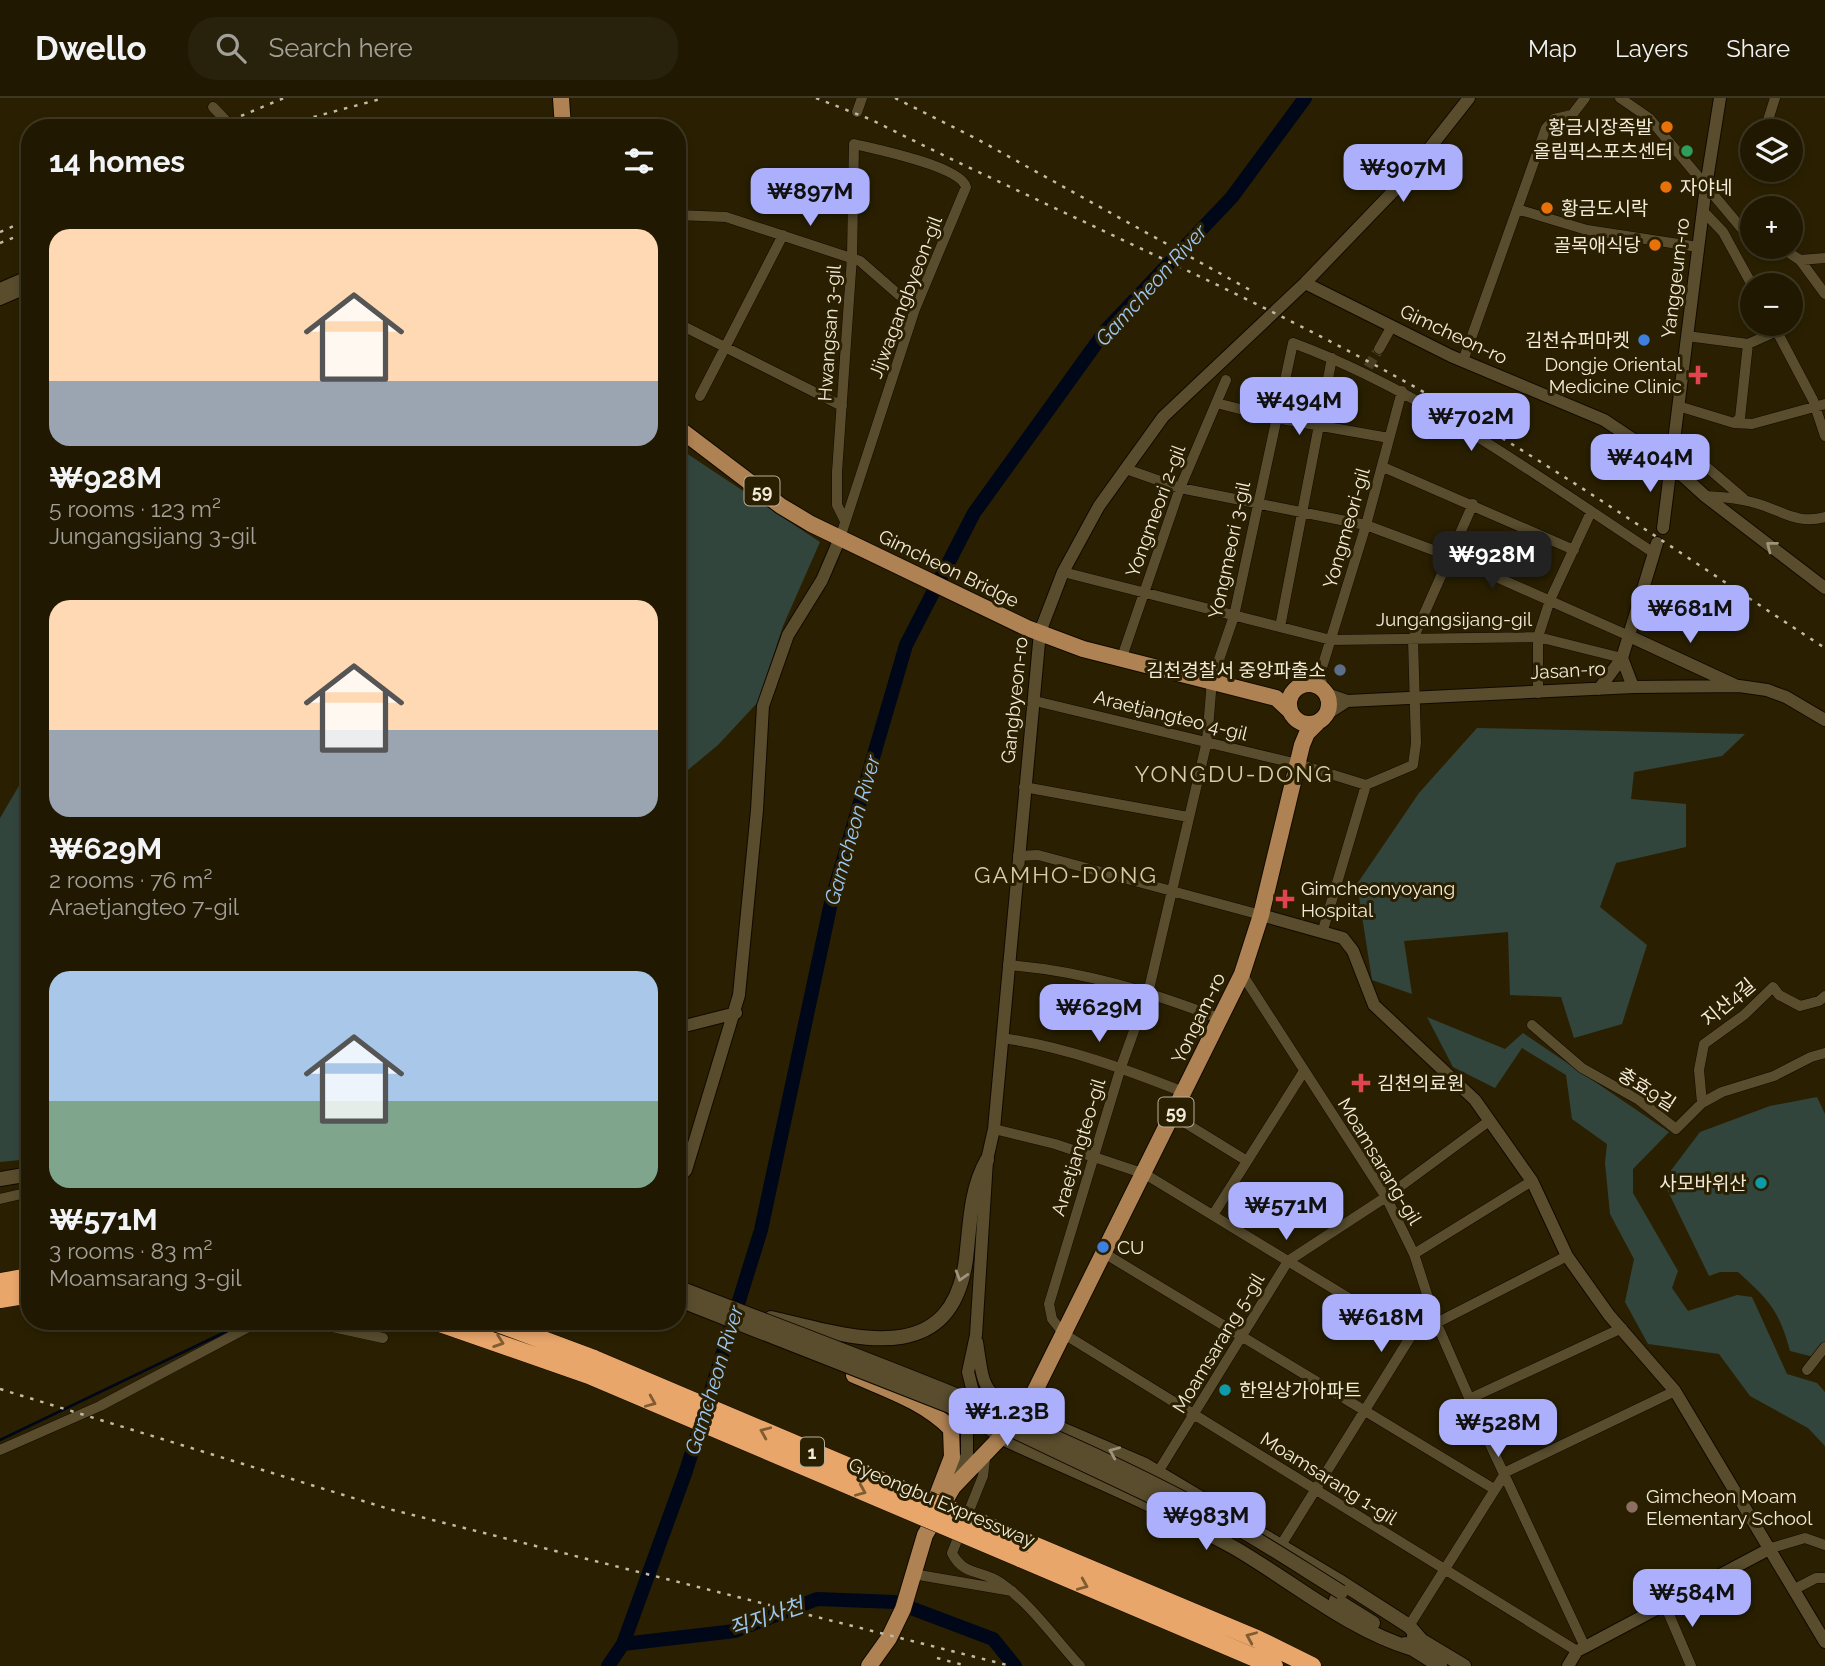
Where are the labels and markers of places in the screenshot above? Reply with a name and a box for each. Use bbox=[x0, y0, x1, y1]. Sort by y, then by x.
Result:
place label: 황금시장족발 bbox=[1548, 116, 1653, 138]
marker: 황금시장족발 bbox=[1659, 119, 1675, 135]
place label: 올림픽스포츠센터 bbox=[1533, 140, 1673, 162]
marker: 올림픽스포츠센터 bbox=[1679, 143, 1695, 159]
pin: ₩907M bbox=[1354, 144, 1452, 204]
pin: ₩897M bbox=[761, 169, 859, 228]
place label: 자야네 bbox=[1680, 176, 1732, 198]
marker: 자야네 bbox=[1658, 179, 1674, 195]
place label: 황금도시락 bbox=[1561, 197, 1648, 219]
marker: 황금도시락 bbox=[1539, 200, 1555, 216]
place label: 골목애식당 bbox=[1554, 234, 1641, 256]
marker: 골목애식당 bbox=[1647, 237, 1663, 253]
place label: 김천슈퍼마켓 bbox=[1525, 329, 1630, 351]
marker: 김천슈퍼마켓 bbox=[1636, 332, 1652, 348]
place label: Dongje Oriental Medicine Clinic bbox=[1545, 353, 1683, 397]
marker: Dongje Oriental Medicine Clinic bbox=[1688, 365, 1708, 385]
pin: ₩494M bbox=[1250, 378, 1348, 437]
pin: ₩702M bbox=[1422, 394, 1520, 453]
pin: ₩404M bbox=[1601, 434, 1699, 494]
pin: ₩928M bbox=[1443, 532, 1541, 591]
pin: ₩681M bbox=[1641, 586, 1739, 645]
place label: 김천경찰서 중앙파출소 bbox=[1146, 659, 1326, 681]
marker: 김천경찰서 중앙파출소 bbox=[1332, 662, 1348, 678]
place label: Gimcheonyoyang Hospital bbox=[1301, 877, 1455, 921]
marker: Gimcheonyoyang Hospital bbox=[1275, 889, 1295, 909]
pin: ₩629M bbox=[1050, 984, 1148, 1044]
place label: 김천의료원 bbox=[1377, 1072, 1464, 1094]
marker: 김천의료원 bbox=[1351, 1073, 1371, 1093]
place label: 사모바위산 bbox=[1660, 1172, 1747, 1194]
marker: 사모바위산 bbox=[1753, 1175, 1769, 1191]
pin: ₩571M bbox=[1237, 1182, 1335, 1242]
place label: CU bbox=[1117, 1236, 1144, 1258]
marker: CU bbox=[1095, 1239, 1111, 1255]
pin: ₩618M bbox=[1332, 1294, 1430, 1354]
place label: 한일상가아파트 bbox=[1239, 1379, 1361, 1401]
marker: 한일상가아파트 bbox=[1217, 1382, 1233, 1398]
pin: ₩1.23B bbox=[950, 1388, 1064, 1448]
pin: ₩528M bbox=[1449, 1400, 1547, 1459]
place label: Gimcheon Moam Elementary School bbox=[1646, 1485, 1813, 1529]
pin: ₩983M bbox=[1157, 1492, 1255, 1552]
marker: Gimcheon Moam Elementary School bbox=[1624, 1499, 1640, 1515]
pin: ₩584M bbox=[1643, 1570, 1741, 1629]

